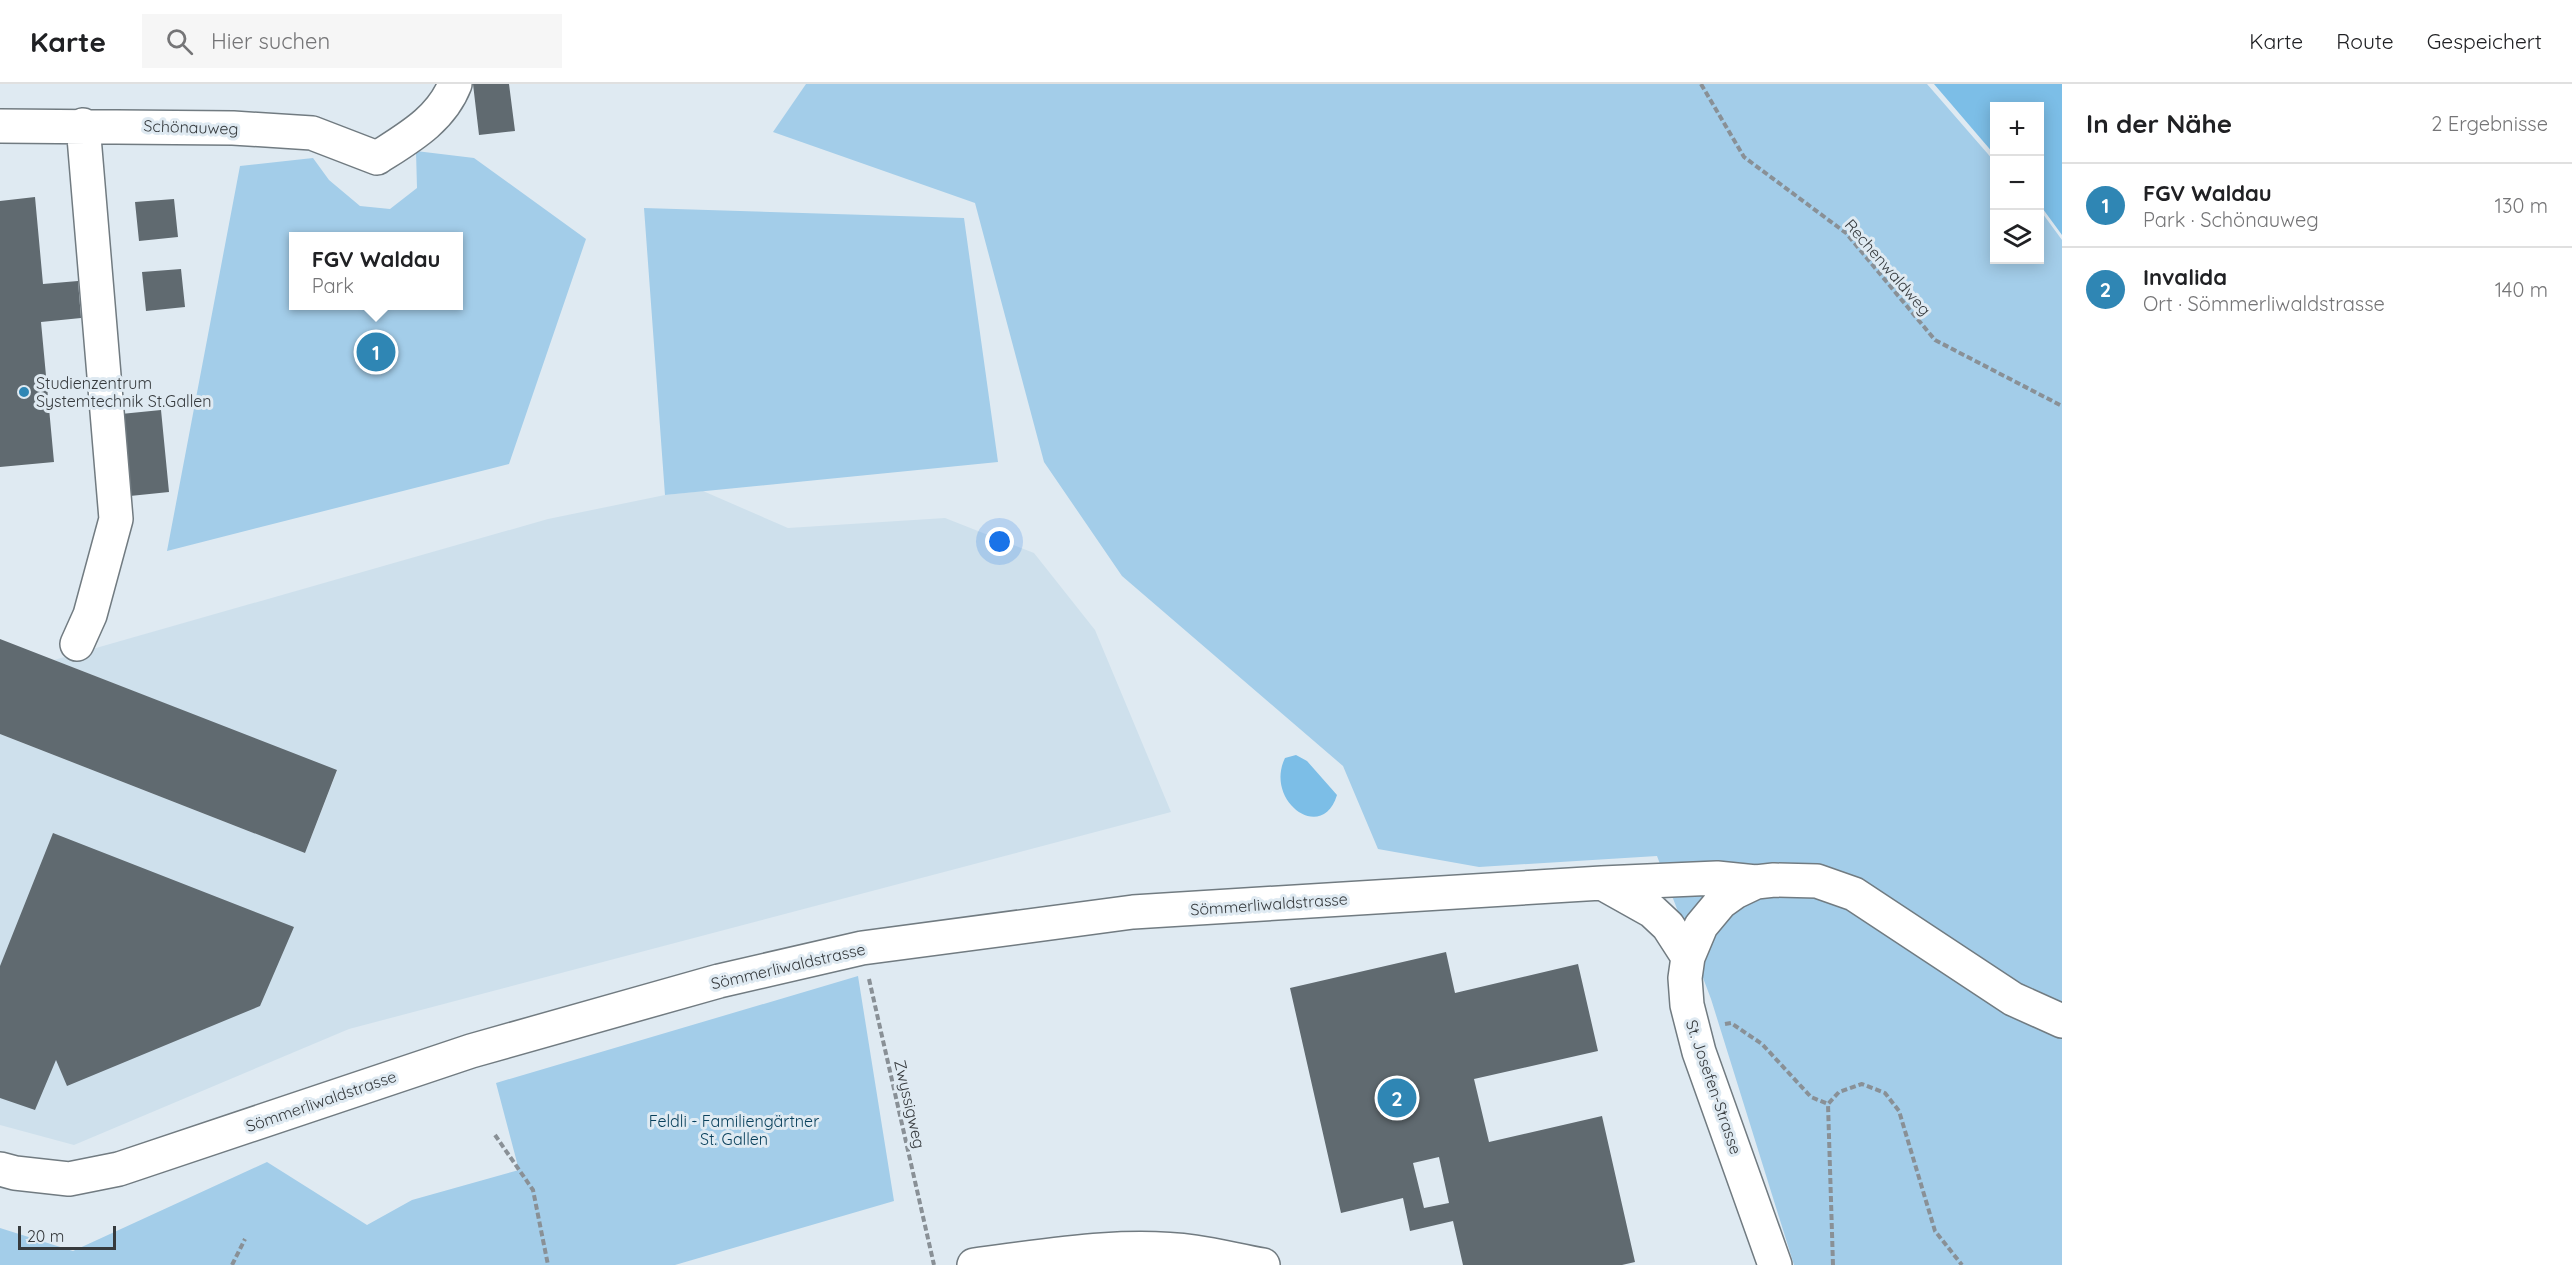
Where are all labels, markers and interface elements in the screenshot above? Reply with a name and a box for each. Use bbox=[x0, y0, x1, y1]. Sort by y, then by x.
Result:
search box bbox=[142, 14, 562, 68]
text: Karte bbox=[30, 24, 106, 59]
icon: search bbox=[163, 25, 196, 58]
text: Hier suchen bbox=[211, 27, 330, 55]
text: Karte bbox=[2249, 28, 2303, 54]
text: Route bbox=[2336, 28, 2394, 54]
text: Gespeichert bbox=[2427, 28, 2542, 54]
map controls bbox=[1990, 102, 2044, 264]
button: + bbox=[1990, 102, 2044, 156]
text: In der Nähe bbox=[2086, 107, 2232, 140]
text: 2 Ergebnisse bbox=[2431, 111, 2548, 136]
street label: Schönauweg bbox=[143, 115, 239, 139]
button: − bbox=[1990, 156, 2044, 210]
text: FGV Waldau bbox=[2143, 179, 2272, 207]
text: 1 bbox=[2102, 193, 2109, 218]
text: 130 m bbox=[2495, 193, 2548, 218]
text: Park · Schönauweg bbox=[2143, 207, 2319, 232]
button: layers bbox=[1990, 210, 2044, 264]
street label: Rechenwaldweg bbox=[1841, 215, 1935, 319]
popup bbox=[289, 232, 463, 310]
text: FGV Waldau bbox=[312, 245, 440, 273]
text: Invalida bbox=[2143, 263, 2227, 291]
text: Park bbox=[312, 273, 354, 298]
text: 2 bbox=[2100, 277, 2111, 302]
text: 140 m bbox=[2495, 277, 2548, 302]
text: Ort · Sömmerliwaldstrasse bbox=[2143, 291, 2385, 316]
pin: 1 bbox=[356, 330, 395, 374]
place label: Studienzentrum Systemtechnik St.Gallen bbox=[36, 373, 212, 411]
marker: Studienzentrum Systemtechnik St.Gallen bbox=[17, 385, 31, 399]
your location bbox=[985, 527, 1014, 556]
street label: Sömmerliwaldstrasse bbox=[1190, 889, 1348, 919]
street label: Sömmerliwaldstrasse bbox=[709, 939, 867, 993]
street label: St. Josefen-Strasse bbox=[1682, 1017, 1746, 1157]
street label: Zwyssigweg bbox=[890, 1058, 930, 1150]
street label: Sömmerliwaldstrasse bbox=[243, 1066, 399, 1136]
pin: 2 bbox=[1378, 1076, 1416, 1120]
park label: Feldli - Familiengärtner St. Gallen bbox=[649, 1111, 819, 1149]
scale bar bbox=[18, 1223, 116, 1250]
text: 20 m bbox=[27, 1226, 64, 1246]

